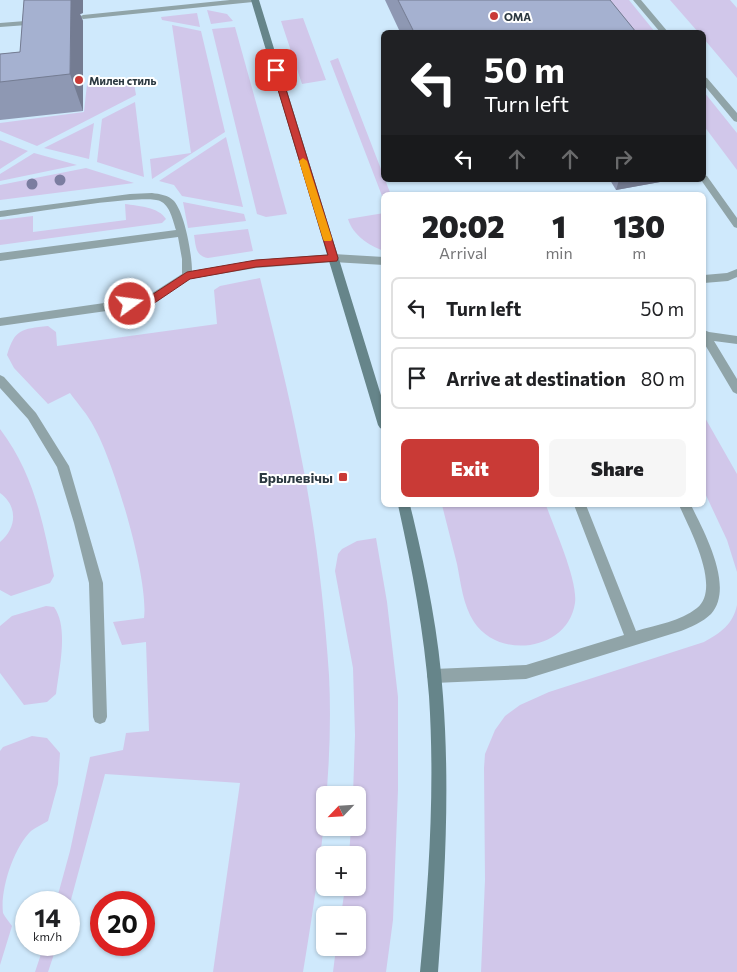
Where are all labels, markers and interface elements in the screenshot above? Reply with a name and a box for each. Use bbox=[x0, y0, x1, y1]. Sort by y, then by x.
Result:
marker: ОМА bbox=[488, 10, 500, 22]
place label: ОМА bbox=[504, 10, 531, 23]
text: 50 m bbox=[484, 47, 565, 90]
pin bbox=[255, 49, 297, 91]
icon: left bbox=[401, 50, 466, 115]
icon: arrive bbox=[262, 56, 290, 84]
marker: Милен стиль bbox=[73, 74, 85, 86]
place label: Милен стиль bbox=[89, 74, 156, 87]
text: Turn left bbox=[484, 90, 569, 117]
icon: left bbox=[450, 145, 478, 173]
icon: ahead bbox=[503, 145, 531, 173]
icon: ahead bbox=[556, 145, 584, 173]
icon: right bbox=[609, 145, 637, 173]
text: 20:02 bbox=[422, 207, 505, 244]
text: 1 bbox=[552, 207, 566, 244]
text: 130 bbox=[613, 207, 665, 244]
text: Arrival bbox=[439, 243, 487, 262]
text: min bbox=[545, 243, 573, 262]
text: m bbox=[632, 243, 646, 262]
position arrow bbox=[103, 277, 155, 329]
icon: left bbox=[403, 294, 431, 322]
text: Turn left bbox=[446, 297, 521, 320]
text: 50 m bbox=[640, 297, 684, 320]
icon: arrive bbox=[403, 364, 431, 392]
text: Arrive at destination bbox=[446, 367, 626, 390]
text: 80 m bbox=[641, 367, 685, 390]
button: Exit bbox=[401, 439, 539, 497]
button: Share bbox=[549, 439, 686, 497]
place label: Брылевічы bbox=[259, 469, 333, 486]
marker: Брылевічы bbox=[337, 471, 349, 483]
north arrow bbox=[316, 786, 366, 836]
map controls bbox=[316, 786, 366, 956]
button: + bbox=[316, 846, 366, 896]
speed limit sign: 20 bbox=[90, 891, 155, 956]
text: 14 bbox=[34, 902, 61, 932]
button: − bbox=[316, 906, 366, 956]
text: km/h bbox=[33, 929, 62, 943]

